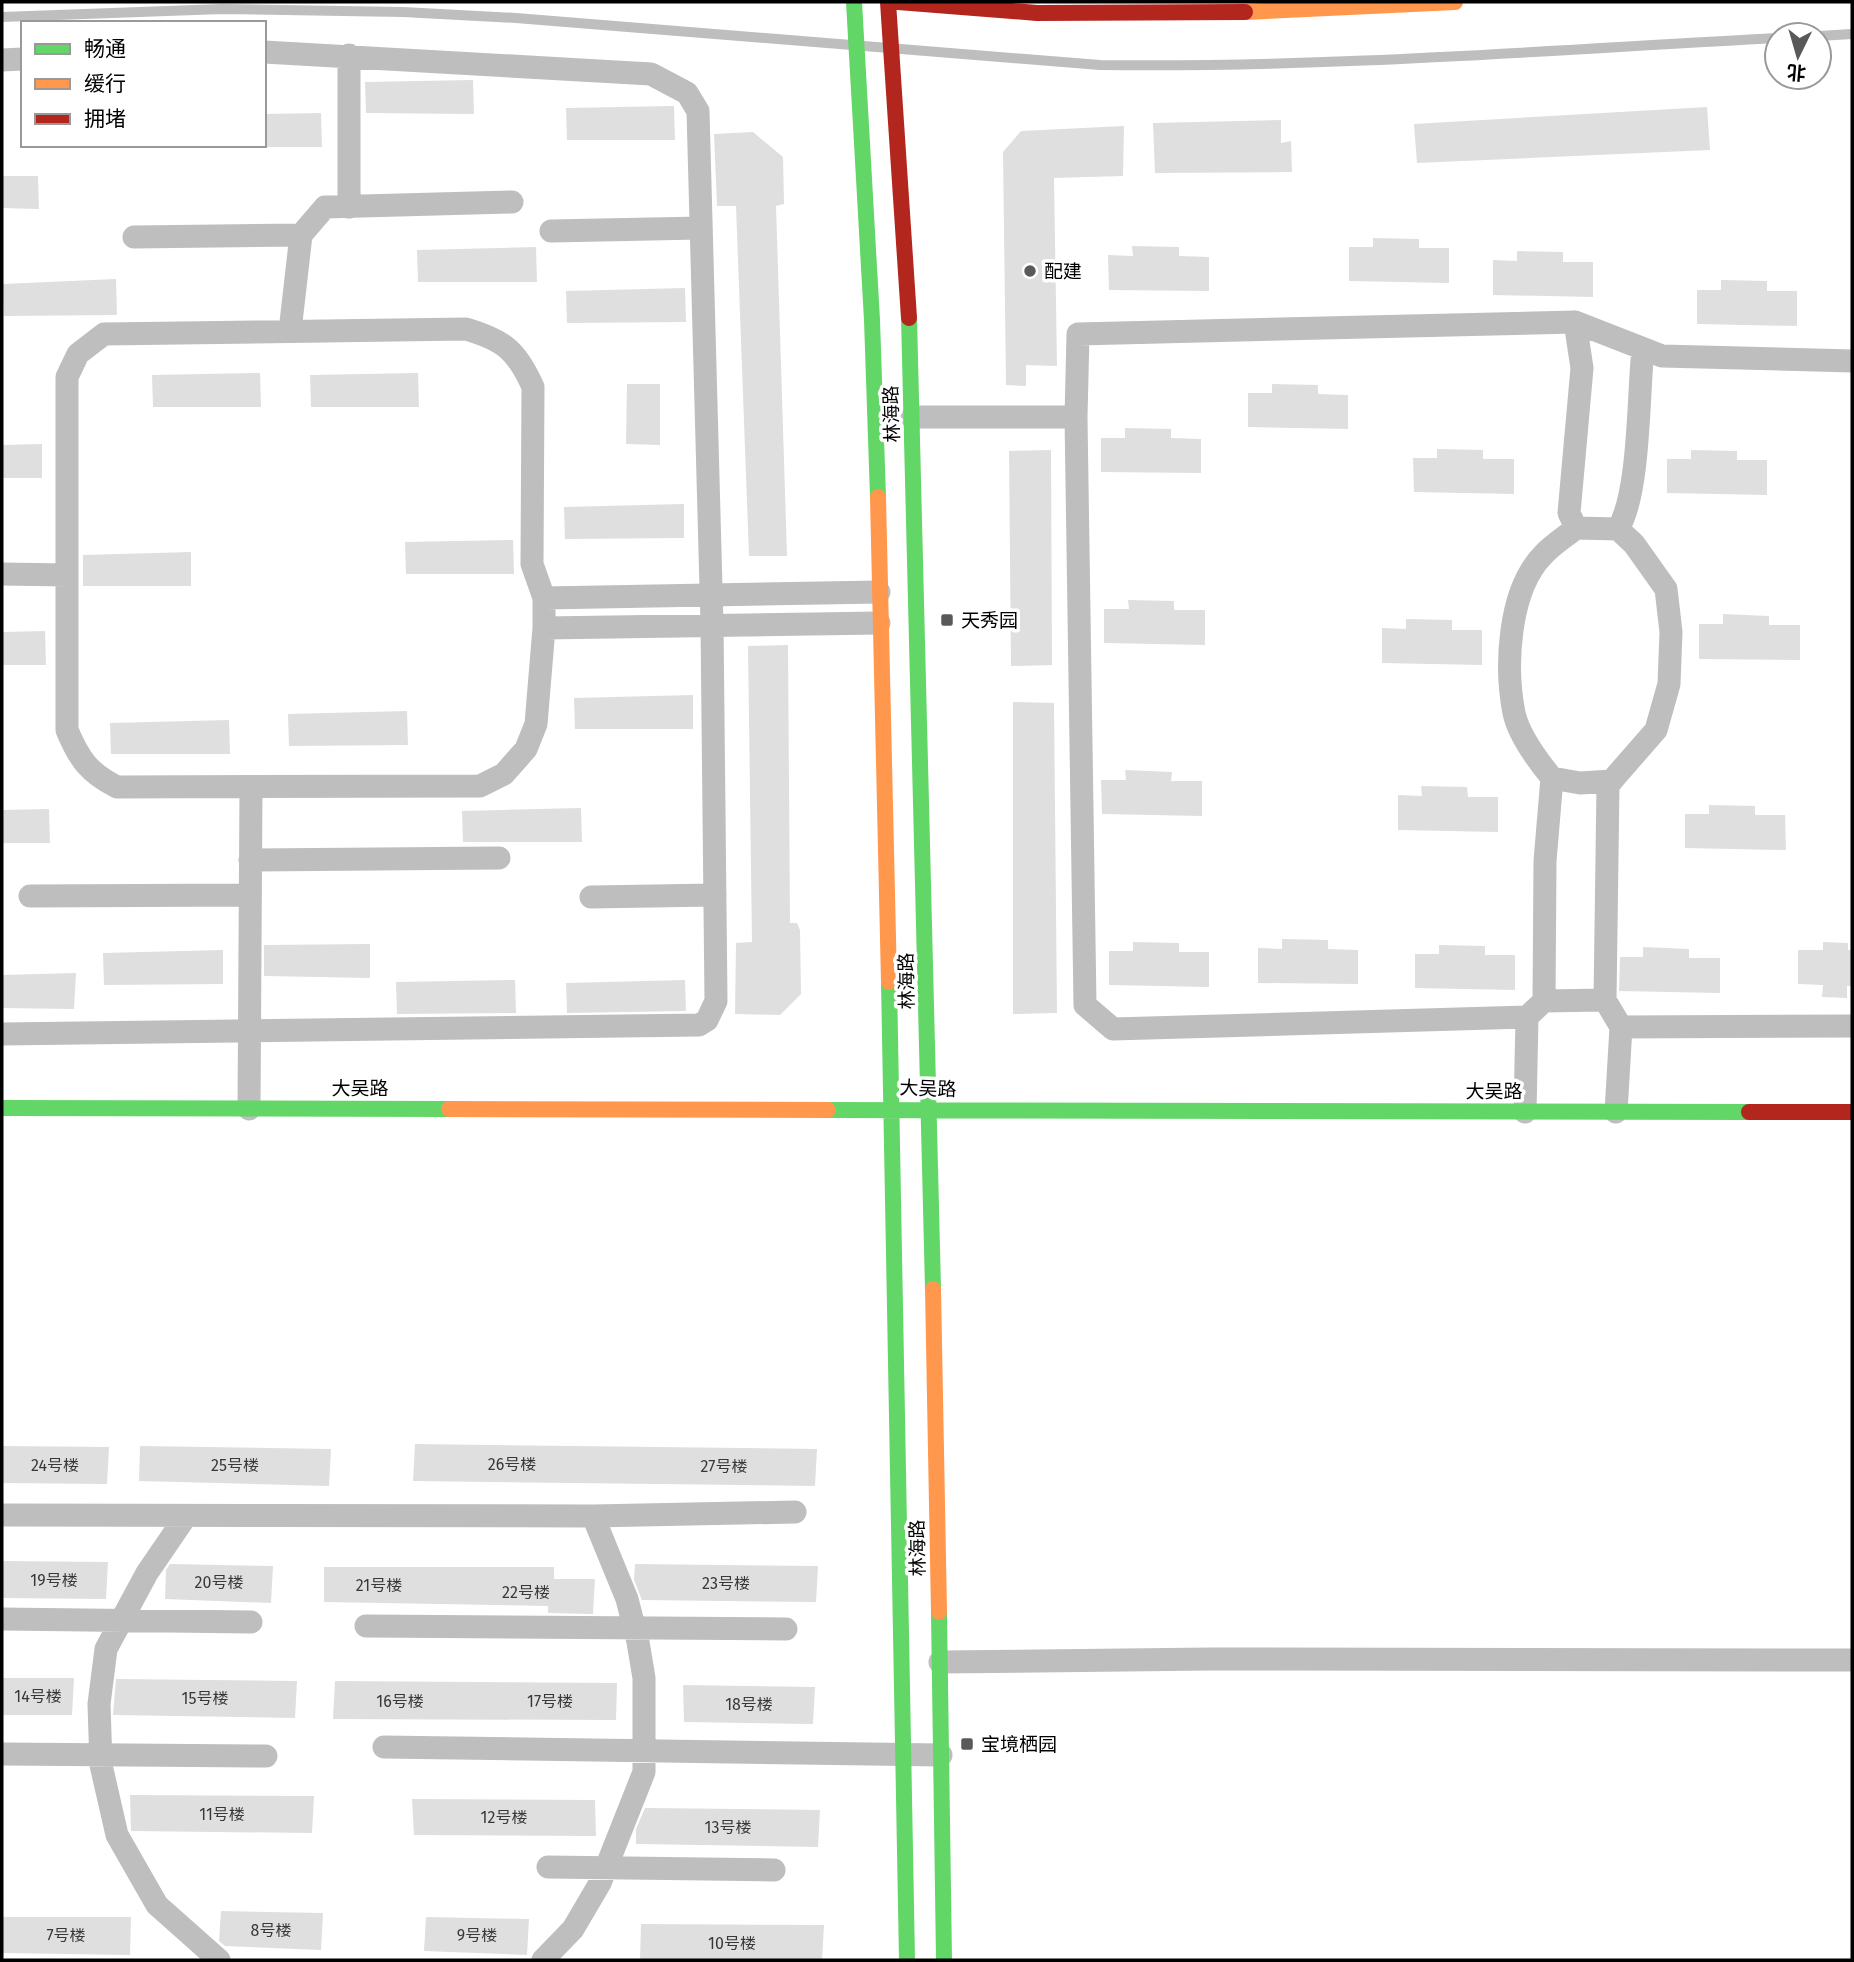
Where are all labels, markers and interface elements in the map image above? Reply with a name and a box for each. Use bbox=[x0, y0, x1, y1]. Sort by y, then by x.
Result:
legend bbox=[21, 21, 266, 147]
north arrow bbox=[1763, 21, 1833, 91]
text: 畅通 bbox=[84, 36, 126, 62]
text: 北 bbox=[1786, 60, 1807, 85]
text: 缓行 bbox=[84, 71, 126, 97]
text: 拥堵 bbox=[84, 106, 126, 132]
place label: 配建 bbox=[1044, 260, 1082, 283]
marker: 配建 bbox=[1022, 263, 1038, 279]
street label: 林海路 bbox=[879, 385, 904, 443]
place label: 天秀园 bbox=[961, 609, 1018, 632]
marker: 天秀园 bbox=[939, 612, 955, 628]
street label: 林海路 bbox=[895, 952, 918, 1010]
street label: 大吴路 bbox=[899, 1076, 957, 1101]
street label: 大吴路 bbox=[331, 1077, 389, 1100]
street label: 大吴路 bbox=[1465, 1080, 1523, 1103]
house number: 26号楼 bbox=[488, 1455, 536, 1474]
house number: 24号楼 bbox=[31, 1456, 79, 1475]
house number: 25号楼 bbox=[211, 1456, 259, 1475]
house number: 27号楼 bbox=[701, 1457, 747, 1476]
street label: 林海路 bbox=[906, 1519, 929, 1577]
house number: 19号楼 bbox=[30, 1571, 78, 1590]
house number: 20号楼 bbox=[195, 1573, 243, 1592]
house number: 23号楼 bbox=[702, 1574, 750, 1593]
house number: 21号楼 bbox=[356, 1576, 402, 1595]
house number: 22号楼 bbox=[502, 1583, 550, 1602]
house number: 14号楼 bbox=[14, 1687, 62, 1706]
house number: 15号楼 bbox=[182, 1689, 228, 1708]
house number: 16号楼 bbox=[376, 1692, 424, 1711]
house number: 17号楼 bbox=[527, 1692, 573, 1711]
house number: 18号楼 bbox=[725, 1695, 773, 1714]
place label: 宝境栖园 bbox=[981, 1733, 1057, 1756]
marker: 宝境栖园 bbox=[959, 1736, 975, 1752]
house number: 11号楼 bbox=[199, 1805, 245, 1824]
house number: 12号楼 bbox=[481, 1808, 527, 1827]
house number: 13号楼 bbox=[705, 1818, 751, 1837]
house number: 8号楼 bbox=[251, 1921, 291, 1940]
house number: 7号楼 bbox=[46, 1926, 86, 1945]
house number: 9号楼 bbox=[457, 1926, 497, 1945]
house number: 10号楼 bbox=[708, 1934, 756, 1953]

